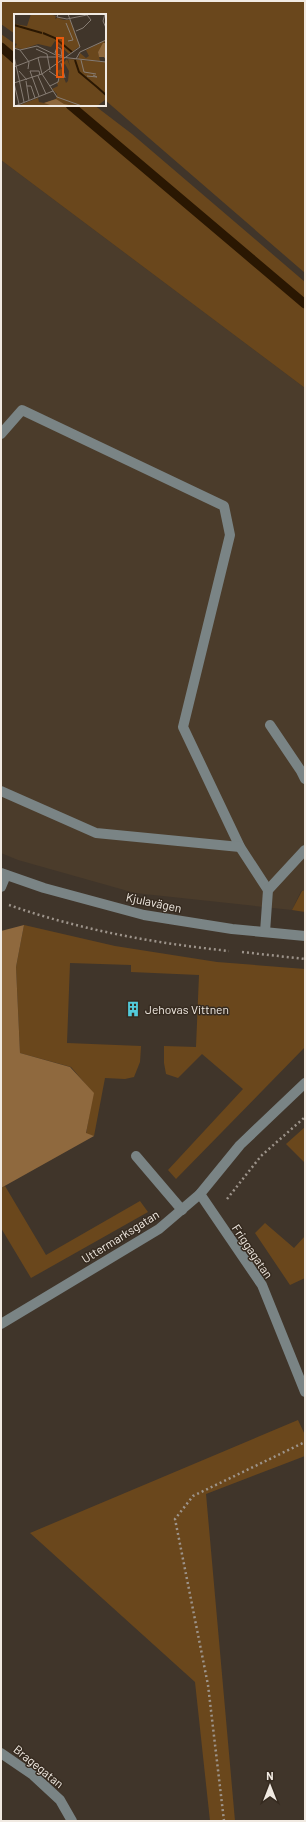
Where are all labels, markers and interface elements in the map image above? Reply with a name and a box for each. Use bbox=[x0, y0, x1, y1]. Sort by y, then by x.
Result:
inset map bbox=[14, 14, 106, 106]
street label: Kjulavägen bbox=[125, 889, 183, 915]
building icon: Jehovas Vittnen bbox=[124, 1000, 142, 1018]
place label: Jehovas Vittnen bbox=[145, 1002, 229, 1016]
street label: Uttermarksgatan bbox=[79, 1207, 161, 1265]
street label: Friggagatan bbox=[230, 1221, 276, 1281]
street label: Bragegatan bbox=[11, 1742, 67, 1790]
north arrow bbox=[250, 1766, 290, 1806]
text: N bbox=[266, 1769, 274, 1782]

